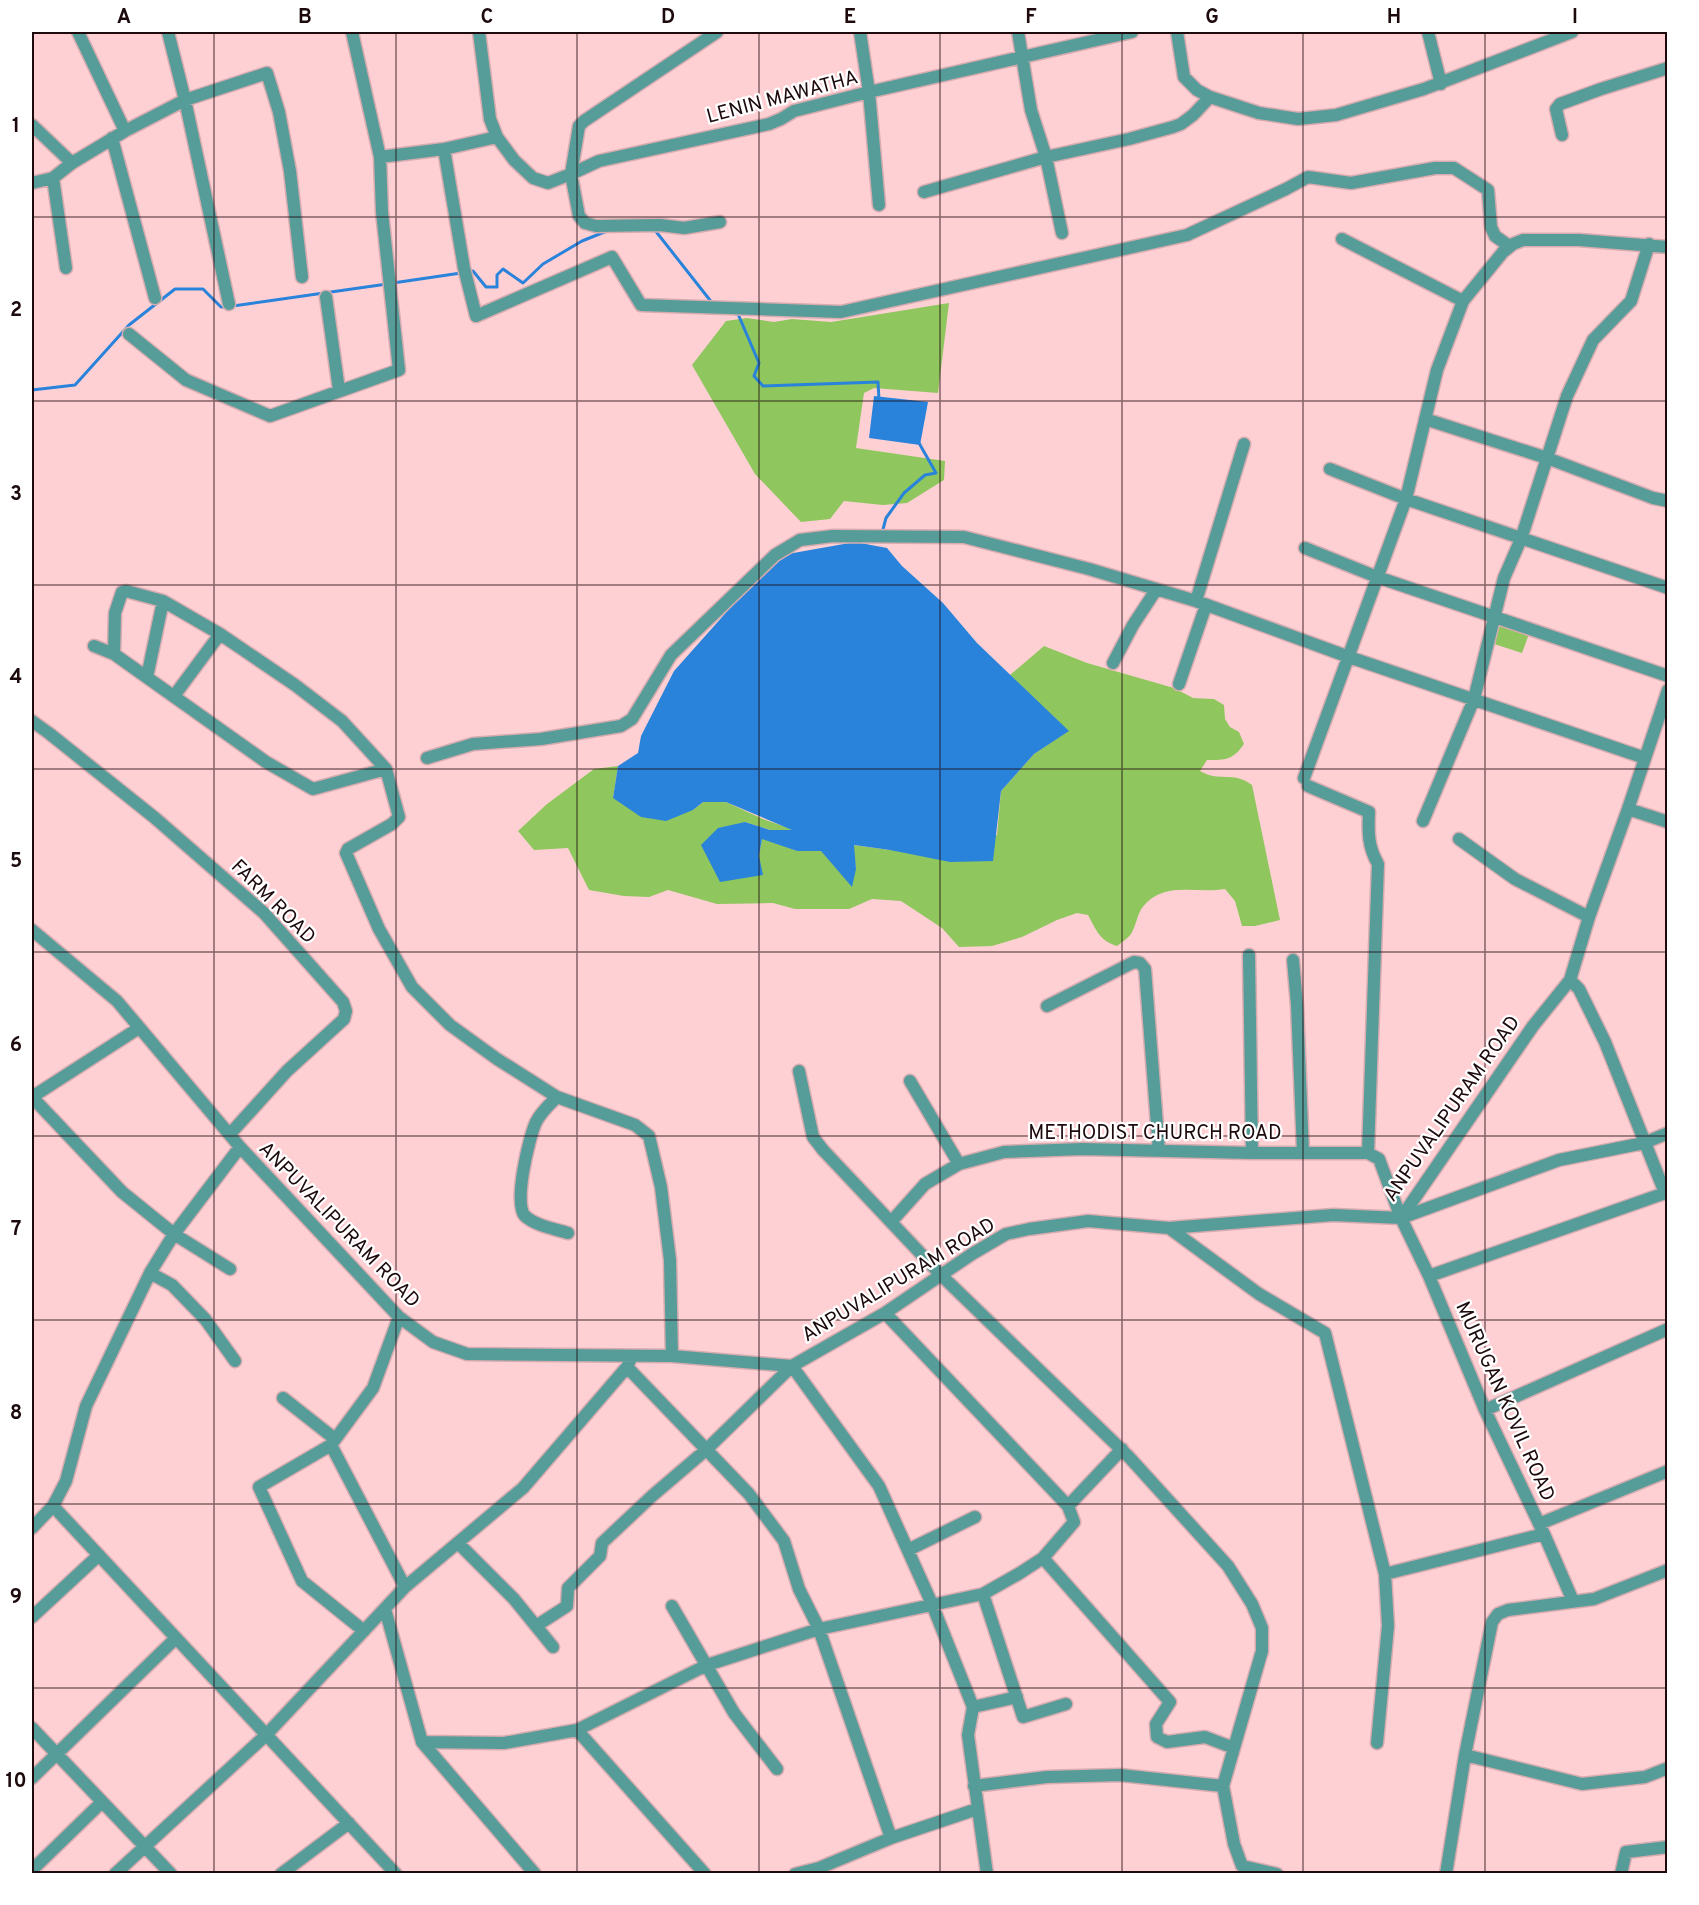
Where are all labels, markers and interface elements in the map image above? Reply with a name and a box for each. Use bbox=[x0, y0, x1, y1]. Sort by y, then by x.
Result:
text: A bbox=[117, 5, 131, 31]
text: B bbox=[298, 5, 312, 31]
text: C bbox=[481, 5, 493, 31]
text: D bbox=[661, 5, 675, 31]
text: E bbox=[844, 5, 856, 31]
text: F bbox=[1025, 5, 1037, 31]
text: G bbox=[1205, 5, 1219, 31]
text: H bbox=[1387, 5, 1401, 31]
text: I bbox=[1572, 5, 1578, 31]
street label: LENIN MAWATHA bbox=[704, 65, 861, 131]
text: 1 bbox=[12, 114, 20, 140]
text: 2 bbox=[10, 298, 22, 324]
text: 3 bbox=[10, 482, 22, 508]
text: 4 bbox=[10, 665, 22, 691]
text: 5 bbox=[10, 849, 22, 875]
street label: FARM ROAD bbox=[225, 854, 321, 950]
street label: ANPUVALIPURAM ROAD bbox=[1378, 1011, 1527, 1207]
text: 6 bbox=[10, 1033, 22, 1059]
street label: METHODIST CHURCH ROAD bbox=[1028, 1121, 1282, 1147]
street label: ANPUVALIPURAM ROAD bbox=[252, 1137, 425, 1314]
street label: ANPUVALIPURAM ROAD bbox=[797, 1213, 1001, 1349]
text: 7 bbox=[11, 1217, 21, 1243]
street label: MURUGAN KOVIL ROAD bbox=[1448, 1298, 1560, 1506]
text: 8 bbox=[10, 1401, 22, 1427]
text: 9 bbox=[10, 1585, 22, 1611]
text: 10 bbox=[5, 1769, 27, 1795]

